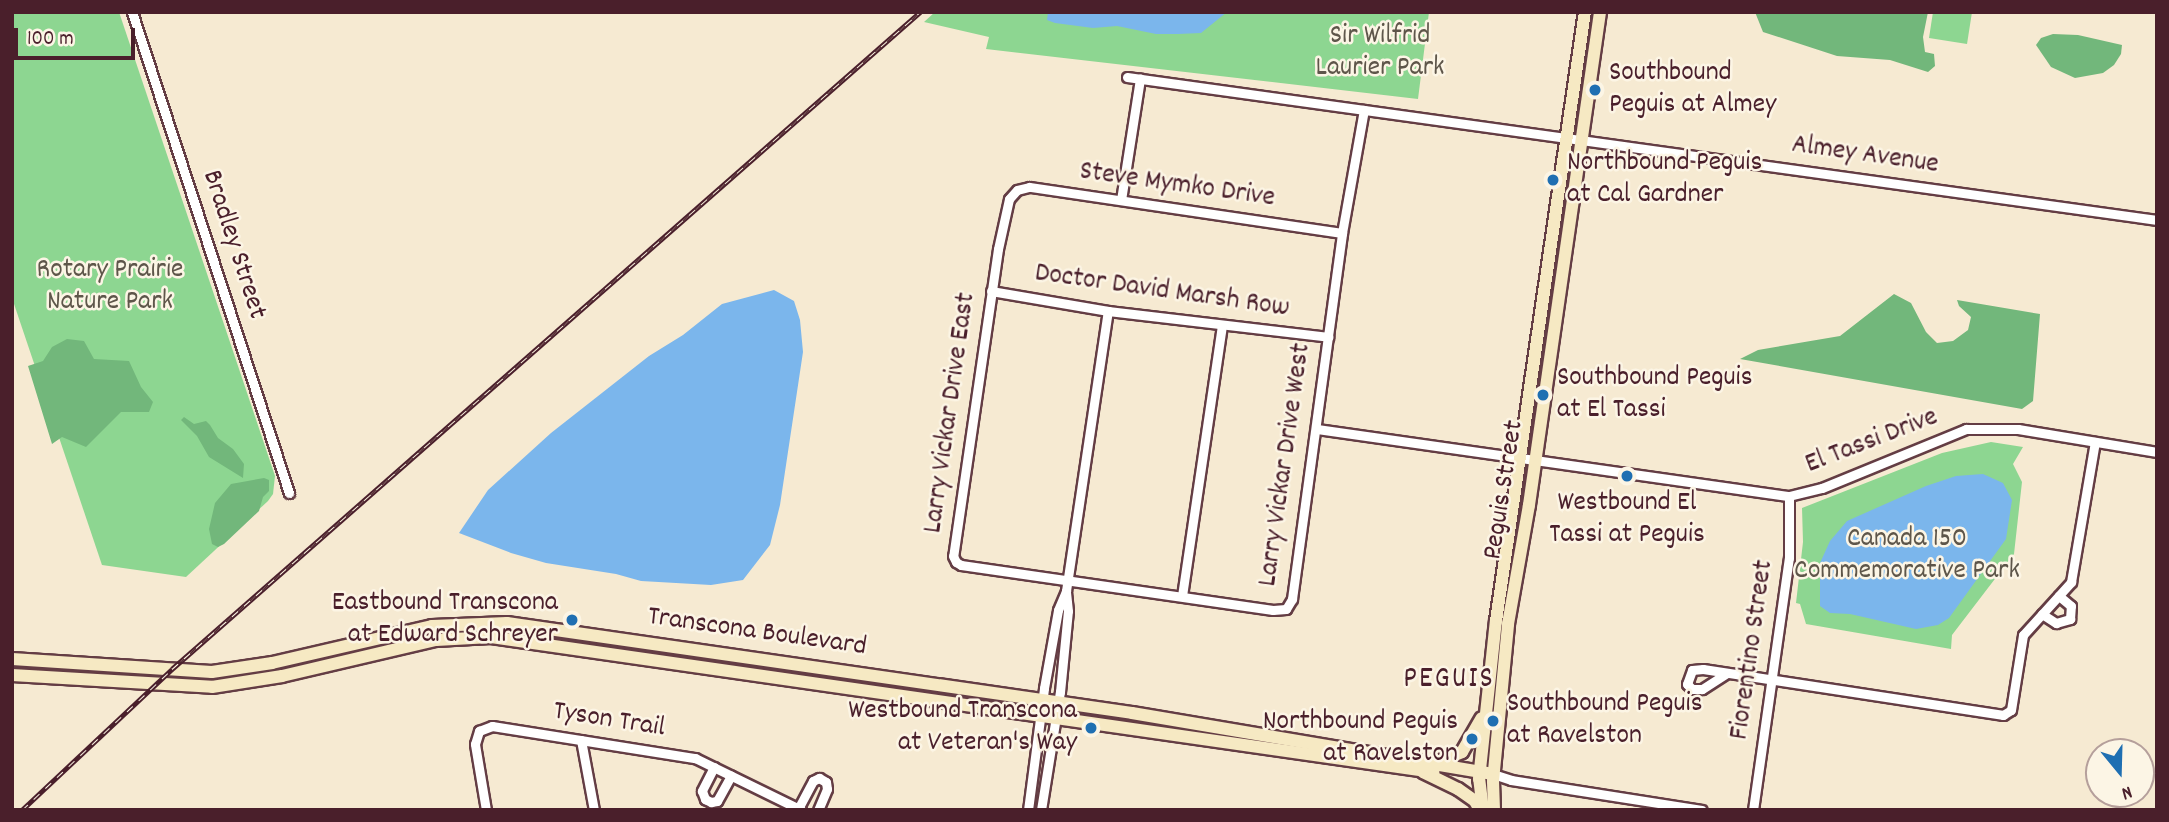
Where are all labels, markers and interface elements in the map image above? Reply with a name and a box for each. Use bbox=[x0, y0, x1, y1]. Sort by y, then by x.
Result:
scale bar bbox=[18, 14, 138, 58]
park label: Sir Wilfrid Laurier Park bbox=[1316, 20, 1444, 86]
text: 100 m bbox=[27, 25, 74, 55]
place label: Southbound Peguis at Almey bbox=[1609, 57, 1776, 123]
marker: Southbound Peguis at Almey bbox=[1587, 82, 1603, 98]
street label: Almey Avenue bbox=[1789, 129, 1941, 183]
place label: Northbound Peguis at Cal Gardner bbox=[1567, 147, 1762, 213]
street label: Steve Mymko Drive bbox=[1077, 156, 1277, 216]
street label: Bradley Street bbox=[193, 166, 273, 324]
marker: Northbound Peguis at Cal Gardner bbox=[1545, 172, 1561, 188]
park label: Rotary Prairie Nature Park bbox=[37, 254, 183, 320]
street label: Doctor David Marsh Row bbox=[1033, 257, 1291, 327]
street label: Larry Vickar Drive East bbox=[917, 290, 985, 536]
street label: Larry Vickar Drive West bbox=[1252, 341, 1320, 589]
place label: Southbound Peguis at El Tassi bbox=[1557, 362, 1752, 428]
marker: Southbound Peguis at El Tassi bbox=[1535, 387, 1551, 403]
street label: El Tassi Drive bbox=[1801, 401, 1943, 483]
street label: Peguis Street bbox=[1477, 418, 1533, 562]
marker: Westbound El Tassi at Peguis bbox=[1619, 468, 1635, 484]
place label: Westbound El Tassi at Peguis bbox=[1549, 487, 1705, 553]
park label: Canada 150 Commemorative Park bbox=[1794, 523, 2020, 589]
street label: Fiorentino Street bbox=[1724, 558, 1782, 742]
place label: Eastbound Transcona at Edward Schreyer bbox=[332, 587, 558, 653]
street label: Transcona Boulevard bbox=[645, 601, 869, 665]
marker: Eastbound Transcona at Edward Schreyer bbox=[564, 612, 580, 628]
district label: PEGUIS bbox=[1404, 663, 1494, 699]
place label: Southbound Peguis at Ravelston bbox=[1507, 688, 1702, 754]
place label: Westbound Transcona at Veteran's Way bbox=[848, 695, 1077, 761]
street label: Tyson Trail bbox=[551, 696, 667, 746]
place label: Northbound Peguis at Ravelston bbox=[1263, 706, 1458, 772]
marker: Southbound Peguis at Ravelston bbox=[1485, 713, 1501, 729]
marker: Westbound Transcona at Veteran's Way bbox=[1083, 720, 1099, 736]
marker: Northbound Peguis at Ravelston bbox=[1464, 731, 1480, 747]
north arrow bbox=[2085, 738, 2155, 808]
text: N bbox=[2118, 777, 2135, 806]

